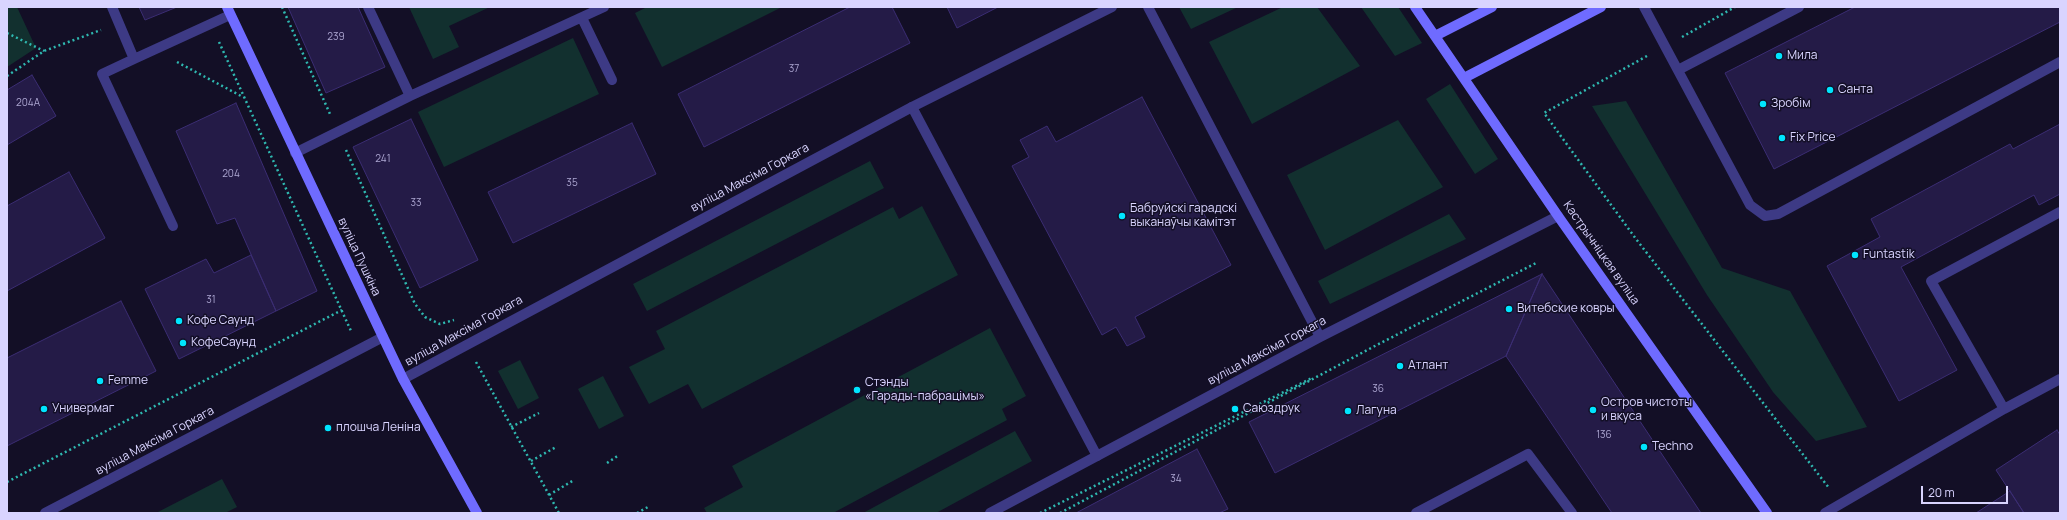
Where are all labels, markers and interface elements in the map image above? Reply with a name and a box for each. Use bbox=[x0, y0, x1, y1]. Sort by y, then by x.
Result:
house number: 239 bbox=[327, 31, 345, 43]
place label: Мила bbox=[1787, 49, 1817, 63]
marker: Мила bbox=[1774, 51, 1784, 61]
house number: 37 bbox=[789, 63, 799, 75]
place label: Санта bbox=[1838, 83, 1873, 97]
marker: Санта bbox=[1825, 85, 1835, 95]
house number: 204А bbox=[16, 97, 40, 109]
place label: Зробім bbox=[1771, 97, 1810, 111]
marker: Зробім bbox=[1758, 99, 1768, 109]
place label: Fix Price bbox=[1790, 131, 1835, 145]
marker: Fix Price bbox=[1777, 133, 1787, 143]
street label: вуліца Максіма Горкага bbox=[688, 141, 812, 215]
house number: 241 bbox=[375, 153, 391, 165]
house number: 204 bbox=[222, 168, 240, 180]
house number: 35 bbox=[566, 177, 578, 189]
house number: 33 bbox=[410, 197, 422, 209]
street label: Кастрычніцкая вуліца bbox=[1560, 198, 1642, 308]
place label: Бабруйскі гарадскі выканаўчы камітэт bbox=[1130, 202, 1237, 230]
marker: Бабруйскі гарадскі выканаўчы камітэт bbox=[1117, 211, 1127, 221]
street label: вуліца Пушкіна bbox=[335, 215, 383, 299]
place label: Funtastik bbox=[1863, 248, 1915, 262]
marker: Funtastik bbox=[1850, 250, 1860, 260]
street label: вуліца Максіма Горкага bbox=[403, 293, 525, 369]
house number: 31 bbox=[206, 294, 216, 306]
place label: Витебские ковры bbox=[1517, 302, 1615, 316]
marker: Витебские ковры bbox=[1504, 304, 1514, 314]
place label: Кофе Саунд bbox=[187, 314, 254, 328]
street label: вуліца Максіма Горкага bbox=[1205, 314, 1329, 388]
marker: Кофе Саунд bbox=[174, 316, 184, 326]
place label: КофеСаунд bbox=[191, 336, 256, 350]
marker: КофеСаунд bbox=[178, 338, 188, 348]
place label: Атлант bbox=[1408, 359, 1448, 373]
marker: Атлант bbox=[1395, 361, 1405, 371]
place label: Femme bbox=[108, 374, 148, 388]
marker: Femme bbox=[95, 376, 105, 386]
place label: Стэнды «Гарады-пабрацімы» bbox=[865, 376, 985, 404]
house number: 36 bbox=[1372, 383, 1384, 395]
marker: Стэнды «Гарады-пабрацімы» bbox=[852, 385, 862, 395]
place label: Остров чистоты и вкуса bbox=[1601, 396, 1692, 424]
place label: Универмаг bbox=[52, 402, 114, 416]
place label: Саюздрук bbox=[1243, 402, 1300, 416]
marker: Универмаг bbox=[39, 404, 49, 414]
street label: вуліца Максіма Горкага bbox=[93, 404, 217, 478]
marker: Саюздрук bbox=[1230, 404, 1240, 414]
place label: Лагуна bbox=[1356, 404, 1397, 418]
marker: Остров чистоты и вкуса bbox=[1588, 405, 1598, 415]
marker: Лагуна bbox=[1343, 406, 1353, 416]
place label: плошча Леніна bbox=[336, 421, 421, 435]
marker: плошча Леніна bbox=[323, 423, 333, 433]
house number: 136 bbox=[1596, 429, 1612, 441]
place label: Techno bbox=[1652, 440, 1693, 454]
marker: Techno bbox=[1639, 442, 1649, 452]
house number: 34 bbox=[1170, 473, 1182, 485]
scale bar bbox=[1923, 478, 2010, 504]
text: 20 m bbox=[1928, 484, 1955, 501]

